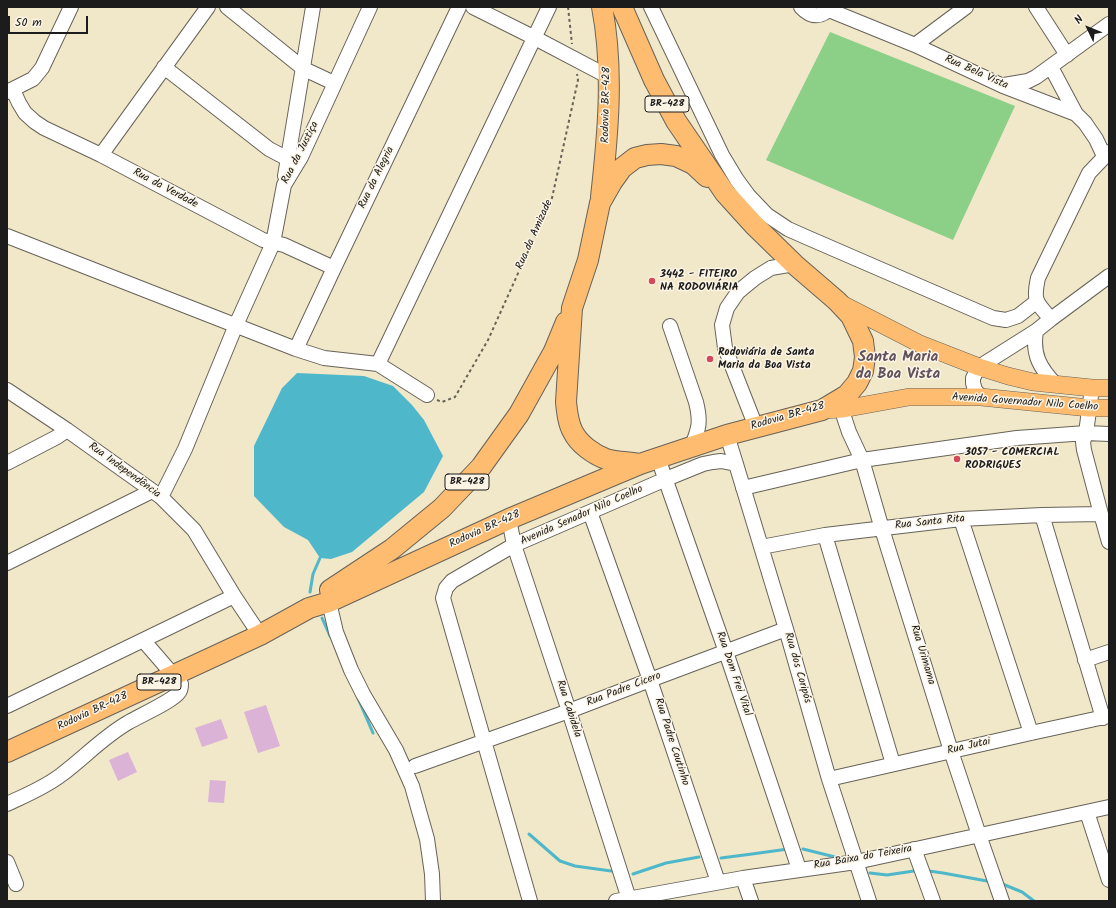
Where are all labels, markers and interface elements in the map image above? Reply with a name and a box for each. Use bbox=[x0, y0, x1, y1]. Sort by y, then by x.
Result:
scale bar bbox=[10, 8, 90, 34]
north arrow bbox=[1068, 8, 1108, 48]
text: N bbox=[1070, 11, 1088, 29]
text: 50 m bbox=[15, 13, 42, 32]
street label: Rua Bela Vista bbox=[942, 53, 1010, 93]
street label: Rodovia BR-428 bbox=[600, 67, 614, 143]
road number: BR-428 bbox=[645, 96, 689, 112]
street label: Rua da Justiça bbox=[280, 120, 322, 186]
street label: Rua da Alegria bbox=[356, 145, 398, 211]
street label: Rua da Verdade bbox=[130, 166, 200, 212]
street label: Rua da Amizade bbox=[514, 198, 556, 272]
place label: 3442 - FITEIRO NA RODOVIÁRIA bbox=[660, 268, 739, 294]
marker: 3442 - FITEIRO NA RODOVIÁRIA bbox=[647, 276, 657, 286]
place label: Rodoviária de Santa Maria da Boa Vista bbox=[718, 346, 814, 372]
district label: Santa Maria da Boa Vista bbox=[856, 349, 940, 384]
marker: Rodoviária de Santa Maria da Boa Vista bbox=[705, 354, 715, 364]
street label: Avenida Governador Nilo Coelho bbox=[951, 391, 1099, 415]
street label: Rodovia BR-428 bbox=[750, 400, 826, 434]
street label: Rua Independência bbox=[85, 440, 163, 502]
place label: 3057 - COMERCIAL RODRIGUES bbox=[965, 446, 1059, 472]
marker: 3057 - COMERCIAL RODRIGUES bbox=[952, 454, 962, 464]
road number: BR-428 bbox=[445, 474, 489, 490]
street label: Avenida Senador Nilo Coelho bbox=[519, 483, 645, 549]
street label: Rodovia BR-428 bbox=[447, 508, 523, 552]
street label: Rua Santa Rita bbox=[894, 513, 966, 533]
street label: Rua Urimama bbox=[907, 623, 937, 687]
street label: Rua Dom Frei Vital bbox=[712, 630, 754, 718]
street label: Rua dos Coripós bbox=[781, 631, 813, 705]
street label: Rua Padre Cicero bbox=[585, 670, 663, 710]
road number: BR-428 bbox=[137, 674, 181, 690]
street label: Rua Cabidela bbox=[552, 679, 584, 739]
street label: Rodovia BR-428 bbox=[56, 690, 130, 734]
street label: Rua Padre Coutinho bbox=[651, 697, 691, 787]
street label: Rua Jutai bbox=[946, 736, 992, 758]
street label: Rua Baixa do Teixeira bbox=[813, 843, 913, 873]

